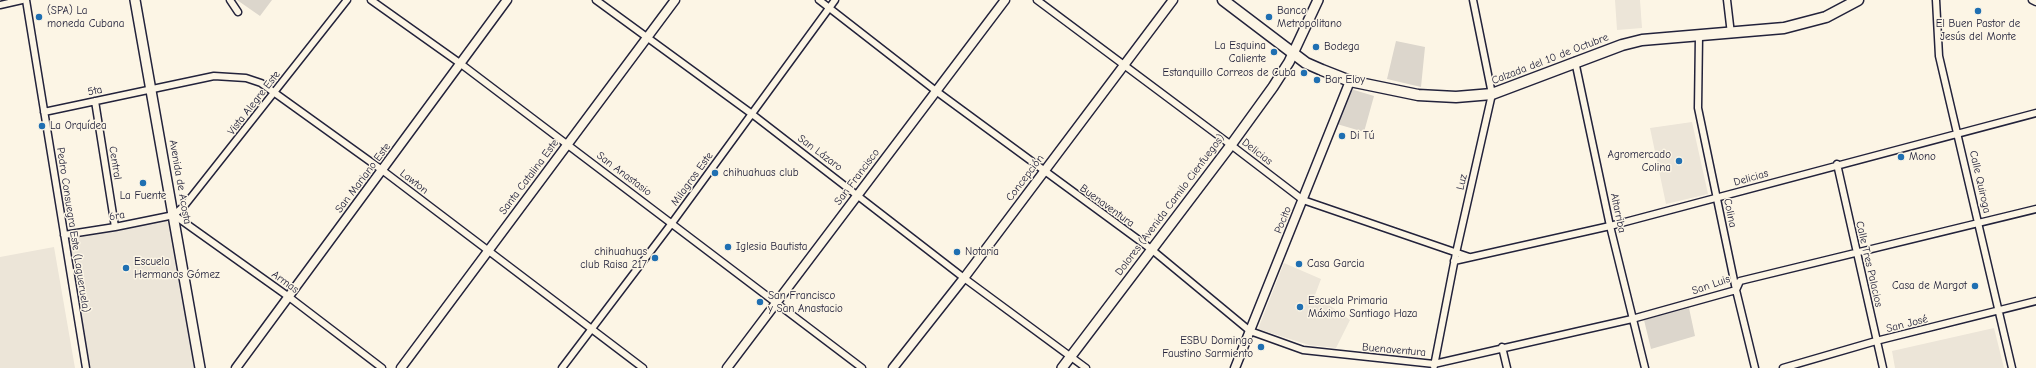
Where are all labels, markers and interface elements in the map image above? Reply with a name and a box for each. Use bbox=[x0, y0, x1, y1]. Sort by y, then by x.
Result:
place label: (SPA) La moneda Cubana bbox=[47, 4, 124, 30]
place label: Banco Metropolitano bbox=[1277, 4, 1342, 30]
marker: El Buen Pastor de Jesús del Monte bbox=[1973, 6, 1983, 16]
marker: (SPA) La moneda Cubana bbox=[34, 12, 44, 22]
marker: Banco Metropolitano bbox=[1264, 12, 1274, 22]
place label: El Buen Pastor de Jesús del Monte bbox=[1936, 17, 2020, 43]
street label: Calzada del 10 de Octubre bbox=[1490, 31, 1610, 87]
place label: La Esquina Caliente bbox=[1215, 39, 1266, 65]
place label: Bodega bbox=[1324, 40, 1359, 54]
marker: Bodega bbox=[1311, 42, 1321, 52]
marker: La Esquina Caliente bbox=[1269, 47, 1279, 57]
place label: Estanquillo Correos de Cuba bbox=[1163, 66, 1296, 80]
street label: Vista Alegre Este bbox=[225, 68, 283, 138]
marker: Estanquillo Correos de Cuba bbox=[1299, 68, 1309, 78]
place label: Bar Eloy bbox=[1325, 73, 1365, 87]
marker: Bar Eloy bbox=[1312, 75, 1322, 85]
street label: 5ta bbox=[87, 83, 103, 99]
place label: La Orquídea bbox=[50, 119, 107, 133]
marker: La Orquídea bbox=[37, 121, 47, 131]
place label: Di Tú bbox=[1350, 129, 1374, 143]
marker: Di Tú bbox=[1337, 131, 1347, 141]
street label: San Lázaro bbox=[795, 132, 845, 174]
street label: Dolores (Avenida Camilo Cienfuegos) bbox=[1112, 132, 1228, 278]
street label: Delicias bbox=[1239, 136, 1275, 168]
street label: Santa Catalina Este bbox=[496, 137, 562, 217]
street label: Avenida de Acosta bbox=[166, 139, 194, 225]
street label: San Mariano Este bbox=[332, 140, 394, 216]
street label: Central bbox=[106, 145, 124, 181]
street label: San Francisco bbox=[831, 146, 883, 208]
street label: Pedro Consuegra Este (Lagueruela) bbox=[53, 147, 93, 313]
place label: Agromercado Colina bbox=[1608, 148, 1671, 174]
street label: San Anastasio bbox=[594, 149, 654, 199]
street label: Milagros Este bbox=[668, 149, 716, 209]
street label: Calle Quiroga bbox=[1966, 149, 1994, 215]
place label: Mono bbox=[1909, 150, 1936, 164]
street label: Concepción bbox=[1003, 152, 1047, 204]
marker: Mono bbox=[1896, 152, 1906, 162]
marker: Agromercado Colina bbox=[1674, 156, 1684, 166]
place label: chihuahuas club bbox=[723, 166, 799, 180]
street label: Lawton bbox=[397, 167, 431, 197]
street label: Delicias bbox=[1732, 167, 1770, 189]
marker: chihuahuas club bbox=[710, 168, 720, 178]
street label: Luz bbox=[1454, 173, 1470, 191]
marker: La Fuente bbox=[138, 178, 148, 188]
street label: Buenaventura bbox=[1077, 182, 1137, 230]
place label: La Fuente bbox=[120, 189, 166, 203]
street label: Altarriba bbox=[1607, 192, 1629, 234]
street label: Colina bbox=[1721, 197, 1739, 229]
street label: Pocito bbox=[1272, 205, 1294, 235]
street label: 6ra bbox=[108, 208, 126, 224]
street label: Calle Tres Palacios bbox=[1853, 220, 1885, 308]
place label: Iglesia Bautista bbox=[736, 240, 807, 254]
marker: Iglesia Bautista bbox=[723, 242, 733, 252]
place label: chihuahuas club Raisa 217 bbox=[580, 245, 647, 271]
place label: Notaria bbox=[965, 245, 999, 259]
marker: Notaria bbox=[952, 247, 962, 257]
marker: chihuahuas club Raisa 217 bbox=[650, 253, 660, 263]
place label: Escuela Hermanos Gómez bbox=[134, 255, 220, 281]
place label: Casa Garcia bbox=[1307, 257, 1364, 271]
marker: Casa Garcia bbox=[1294, 259, 1304, 269]
marker: Escuela Hermanos Gómez bbox=[121, 263, 131, 273]
street label: Armas bbox=[269, 268, 301, 296]
street label: San Luis bbox=[1690, 272, 1732, 298]
place label: Casa de Margot bbox=[1892, 279, 1967, 293]
marker: Casa de Margot bbox=[1970, 281, 1980, 291]
place label: San Francisco y San Anastacio bbox=[768, 289, 843, 315]
place label: Escuela Primaria Máximo Santiago Haza bbox=[1308, 294, 1417, 320]
marker: San Francisco y San Anastacio bbox=[755, 297, 765, 307]
marker: Escuela Primaria Máximo Santiago Haza bbox=[1295, 302, 1305, 312]
street label: San José bbox=[1885, 312, 1929, 336]
place label: ESBU Domingo Faustino Sarmiento bbox=[1162, 334, 1253, 360]
street label: Buenaventura bbox=[1361, 341, 1427, 359]
marker: ESBU Domingo Faustino Sarmiento bbox=[1256, 342, 1266, 352]

